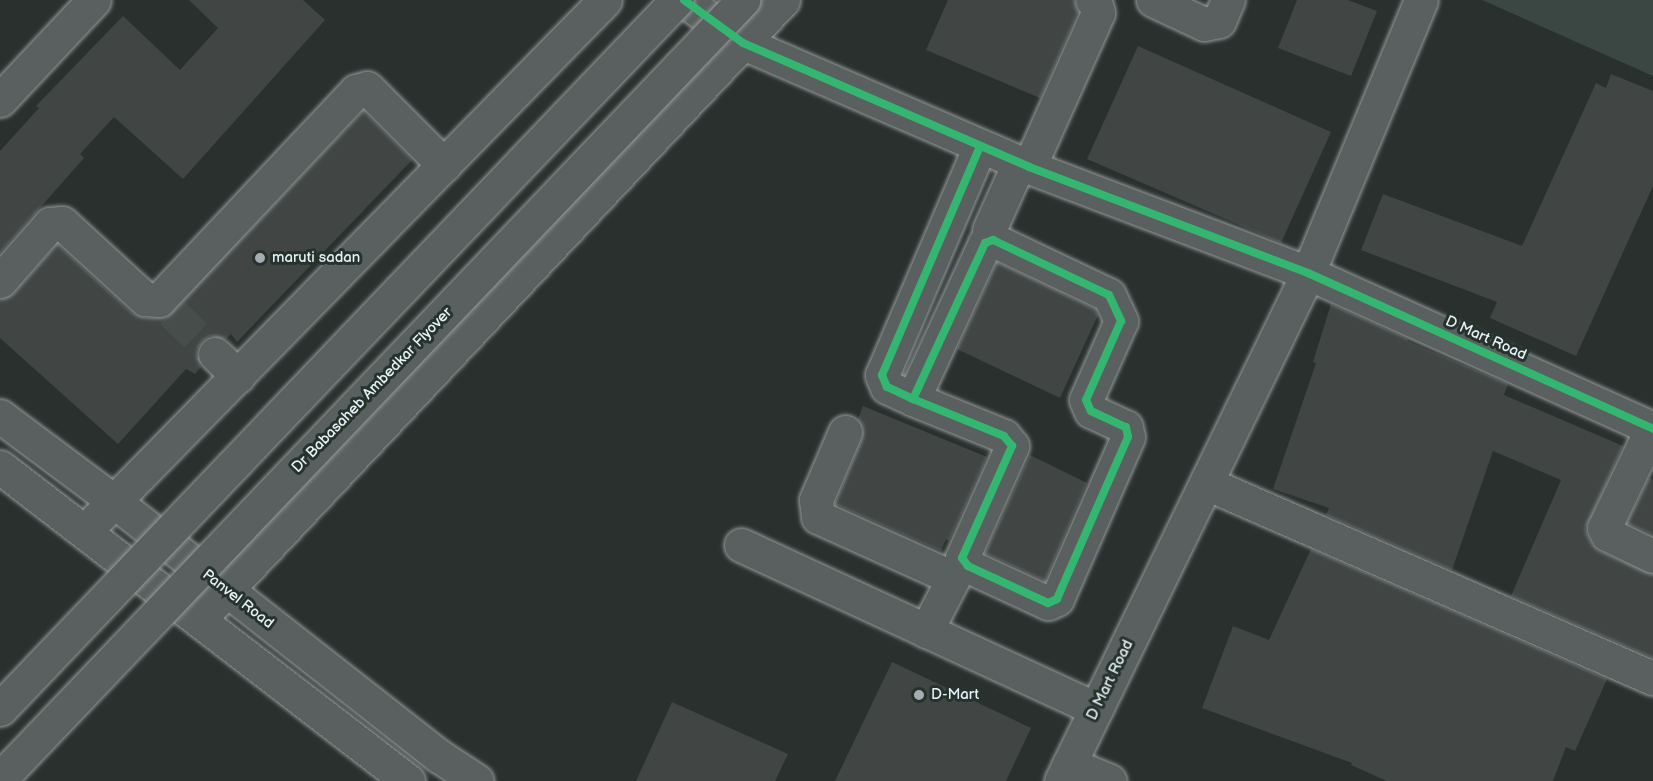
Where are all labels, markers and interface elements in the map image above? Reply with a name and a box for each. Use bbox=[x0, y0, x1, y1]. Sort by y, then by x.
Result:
place label: maruti sadan bbox=[272, 249, 360, 267]
marker: maruti sadan bbox=[253, 251, 267, 265]
street label: Dr Babasaheb Ambedkar Flyover bbox=[288, 304, 456, 476]
street label: D Mart Road bbox=[1443, 312, 1529, 364]
street label: Panvel Road bbox=[199, 566, 277, 632]
street label: D Mart Road bbox=[1083, 637, 1137, 723]
place label: D-Mart bbox=[931, 686, 979, 704]
marker: D-Mart bbox=[912, 688, 926, 702]

